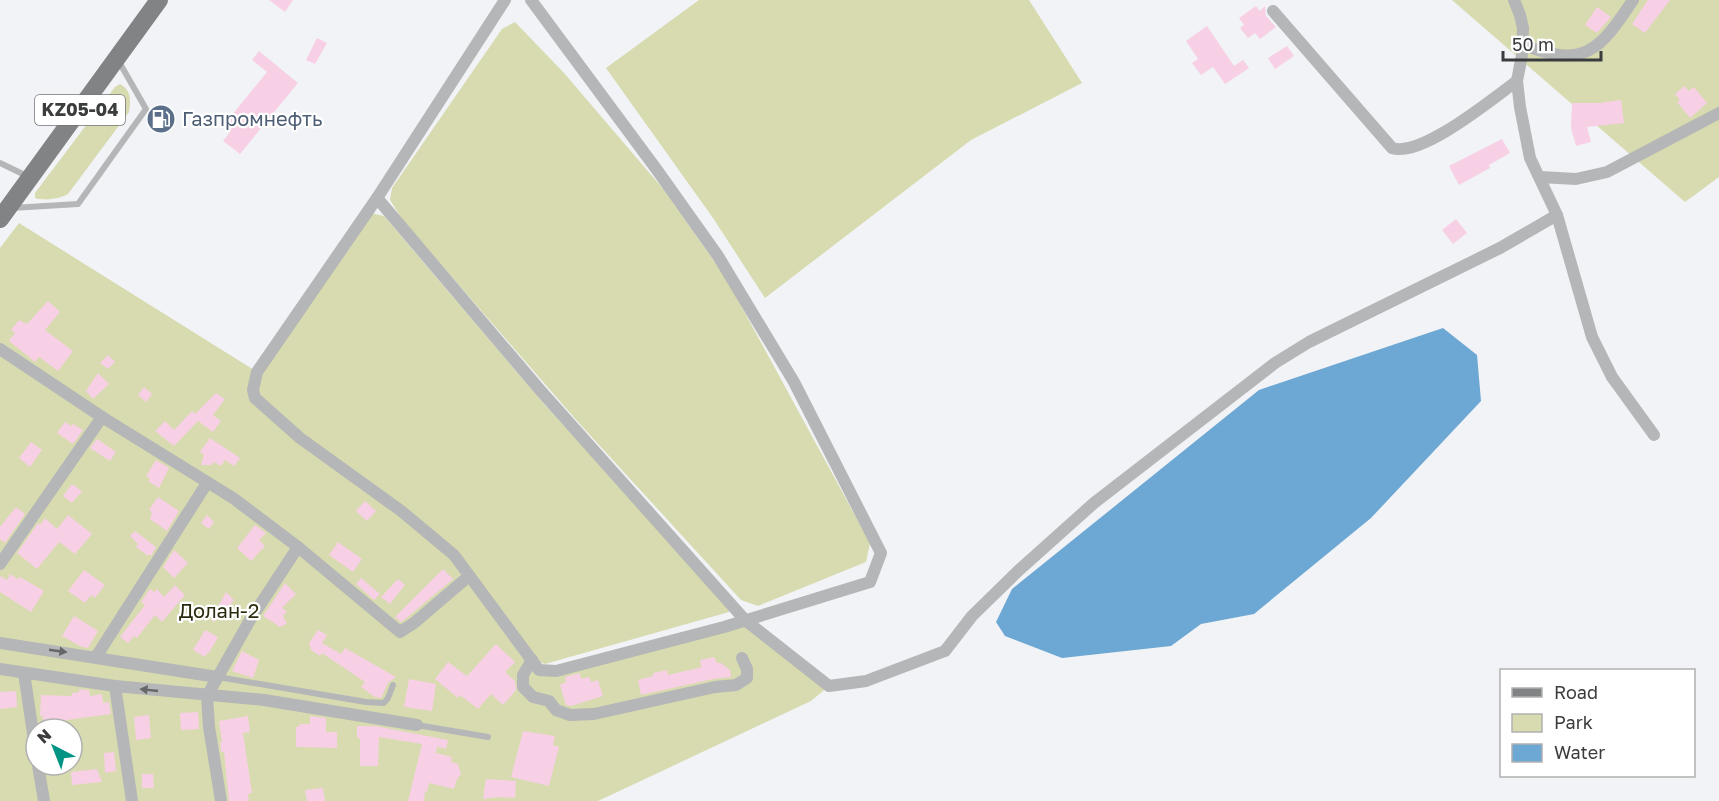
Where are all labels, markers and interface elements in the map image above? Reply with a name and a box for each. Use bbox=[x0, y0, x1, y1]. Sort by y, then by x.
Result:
scale bar bbox=[1503, 24, 1600, 62]
text: 50 m bbox=[1512, 33, 1554, 55]
road number: KZ05-04 bbox=[35, 95, 125, 125]
fuel station icon: Газпромнефть bbox=[145, 103, 177, 135]
place label: Газпромнефть bbox=[182, 106, 322, 130]
park label: Долан-2 bbox=[179, 598, 259, 622]
one-way arrow bbox=[48, 647, 67, 656]
legend bbox=[1500, 669, 1695, 777]
text: Road bbox=[1554, 681, 1598, 703]
one-way arrow bbox=[139, 685, 158, 695]
text: Park bbox=[1554, 711, 1593, 733]
north arrow bbox=[24, 717, 84, 777]
text: N bbox=[33, 724, 55, 747]
text: Water bbox=[1554, 741, 1605, 763]

